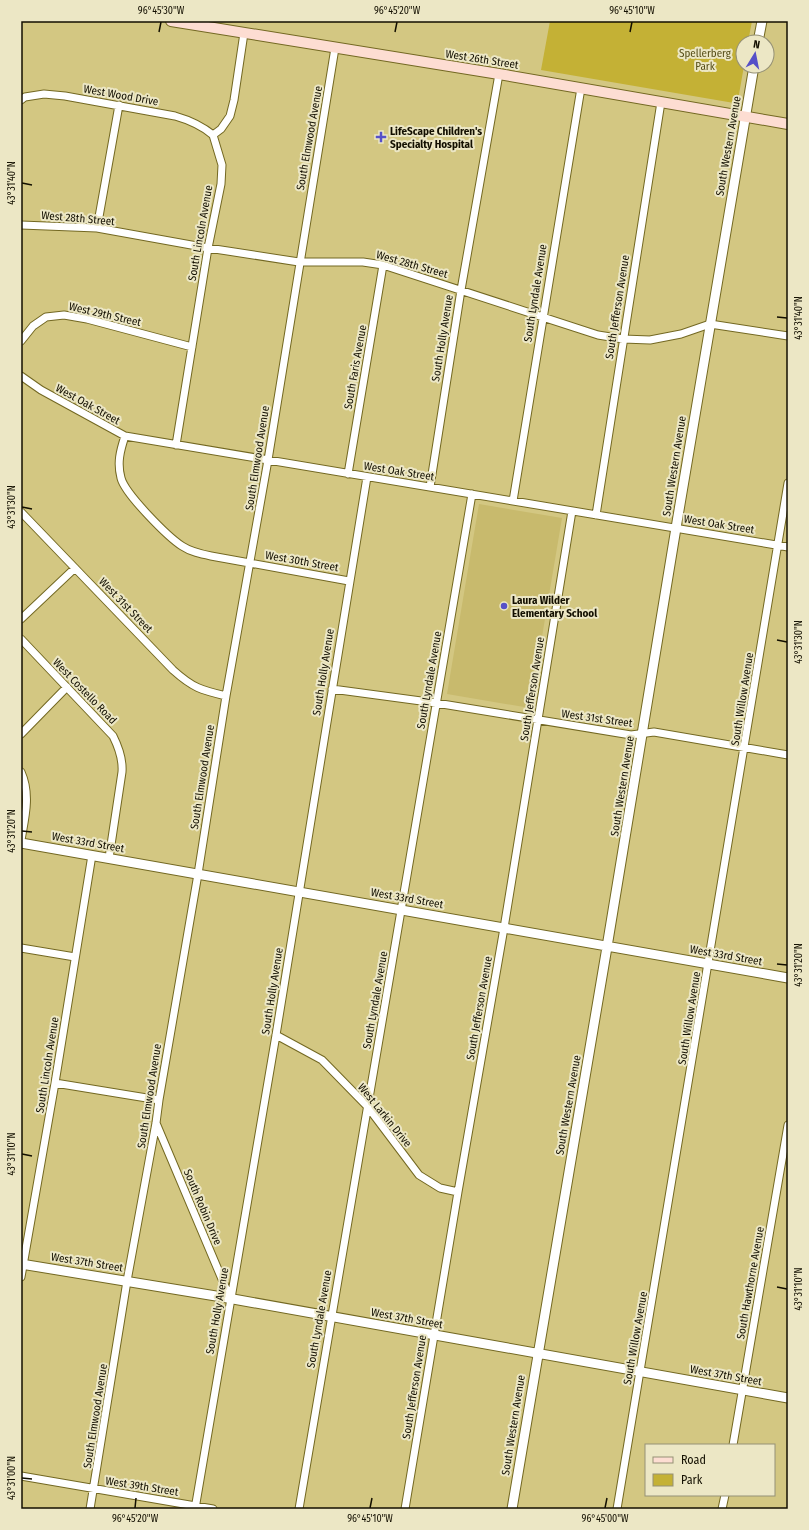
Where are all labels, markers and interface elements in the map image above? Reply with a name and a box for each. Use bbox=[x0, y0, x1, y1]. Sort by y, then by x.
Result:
text: 96°45'30"W bbox=[138, 5, 185, 17]
text: 96°45'20"W bbox=[374, 5, 421, 17]
text: 96°45'10"W bbox=[609, 5, 655, 17]
north arrow bbox=[735, 34, 775, 74]
text: N bbox=[752, 38, 761, 52]
street label: West 26th Street bbox=[444, 47, 520, 72]
park label: Spellerberg Park bbox=[679, 47, 732, 73]
street label: West Wood Drive bbox=[82, 82, 159, 108]
street label: South Elmwood Avenue bbox=[294, 85, 325, 191]
street label: South Western Avenue bbox=[713, 95, 744, 197]
place label: LifeScape Children's Specialty Hospital bbox=[390, 125, 482, 151]
marker: LifeScape Children's Specialty Hospital bbox=[375, 131, 387, 143]
text: 43°31'40"N bbox=[6, 161, 18, 205]
street label: South Lincoln Avenue bbox=[186, 184, 215, 282]
street label: West 28th Street bbox=[41, 209, 116, 228]
street label: South Lyndale Avenue bbox=[521, 243, 550, 343]
street label: West 28th Street bbox=[375, 248, 450, 281]
street label: South Jefferson Avenue bbox=[603, 254, 632, 360]
street label: South Holly Avenue bbox=[429, 294, 456, 382]
text: 43°31'40"N bbox=[793, 296, 805, 340]
street label: West 29th Street bbox=[68, 300, 143, 329]
street label: South Faris Avenue bbox=[342, 324, 369, 410]
street label: West Oak Street bbox=[53, 381, 122, 428]
street label: South Elmwood Avenue bbox=[243, 405, 272, 511]
street label: South Western Avenue bbox=[660, 415, 689, 517]
street label: West Oak Street bbox=[363, 459, 436, 484]
text: 43°31'30"N bbox=[6, 485, 18, 529]
street label: West Oak Street bbox=[683, 512, 756, 537]
street label: West 30th Street bbox=[264, 549, 340, 574]
street label: West 31st Street bbox=[96, 575, 155, 636]
place label: Laura Wilder Elementary School bbox=[512, 594, 598, 620]
marker: Laura Wilder Elementary School bbox=[499, 601, 509, 611]
text: 43°31'30"N bbox=[793, 620, 805, 664]
street label: South Holly Avenue bbox=[310, 628, 337, 716]
street label: South Lyndale Avenue bbox=[415, 630, 444, 730]
street label: South Jefferson Avenue bbox=[518, 636, 547, 742]
street label: South Willow Avenue bbox=[729, 651, 756, 747]
street label: West Costello Road bbox=[50, 656, 119, 727]
street label: West 31st Street bbox=[561, 707, 634, 730]
street label: South Elmwood Avenue bbox=[188, 724, 217, 830]
street label: South Western Avenue bbox=[608, 735, 637, 837]
text: 43°31'20"N bbox=[6, 809, 18, 853]
street label: West 33rd Street bbox=[51, 830, 126, 855]
street label: West 33rd Street bbox=[370, 886, 445, 911]
street label: West 33rd Street bbox=[689, 943, 764, 968]
text: 43°31'20"N bbox=[793, 943, 805, 987]
street label: South Holly Avenue bbox=[259, 947, 286, 1035]
street label: South Lyndale Avenue bbox=[361, 950, 390, 1050]
street label: South Jefferson Avenue bbox=[464, 955, 495, 1061]
street label: South Willow Avenue bbox=[676, 970, 703, 1066]
street label: South Lincoln Avenue bbox=[33, 1016, 62, 1114]
street label: South Elmwood Avenue bbox=[135, 1043, 164, 1149]
street label: South Western Avenue bbox=[553, 1054, 584, 1156]
street label: West Larkin Drive bbox=[355, 1081, 414, 1150]
text: 43°31'10"N bbox=[6, 1133, 18, 1175]
street label: South Robin Drive bbox=[181, 1167, 224, 1247]
street label: South Hawthorne Avenue bbox=[734, 1226, 767, 1340]
street label: West 37th Street bbox=[50, 1250, 124, 1275]
street label: South Holly Avenue bbox=[203, 1267, 232, 1355]
text: 43°31'10"N bbox=[793, 1268, 805, 1310]
street label: South Lyndale Avenue bbox=[305, 1269, 334, 1369]
street label: South Willow Avenue bbox=[621, 1290, 650, 1386]
street label: West 37th Street bbox=[370, 1306, 444, 1331]
street label: South Jefferson Avenue bbox=[400, 1334, 429, 1440]
street label: South Elmwood Avenue bbox=[81, 1363, 110, 1469]
street label: West 37th Street bbox=[689, 1363, 763, 1388]
street label: South Western Avenue bbox=[499, 1374, 528, 1476]
legend bbox=[645, 1444, 775, 1496]
text: Road bbox=[681, 1453, 706, 1467]
text: 43°31'00"N bbox=[6, 1456, 18, 1500]
text: Park bbox=[681, 1473, 703, 1487]
street label: West 39th Street bbox=[105, 1474, 180, 1499]
text: 96°45'20"W bbox=[112, 1513, 159, 1525]
text: 96°45'10"W bbox=[347, 1513, 393, 1525]
text: 96°45'00"W bbox=[582, 1513, 629, 1525]

